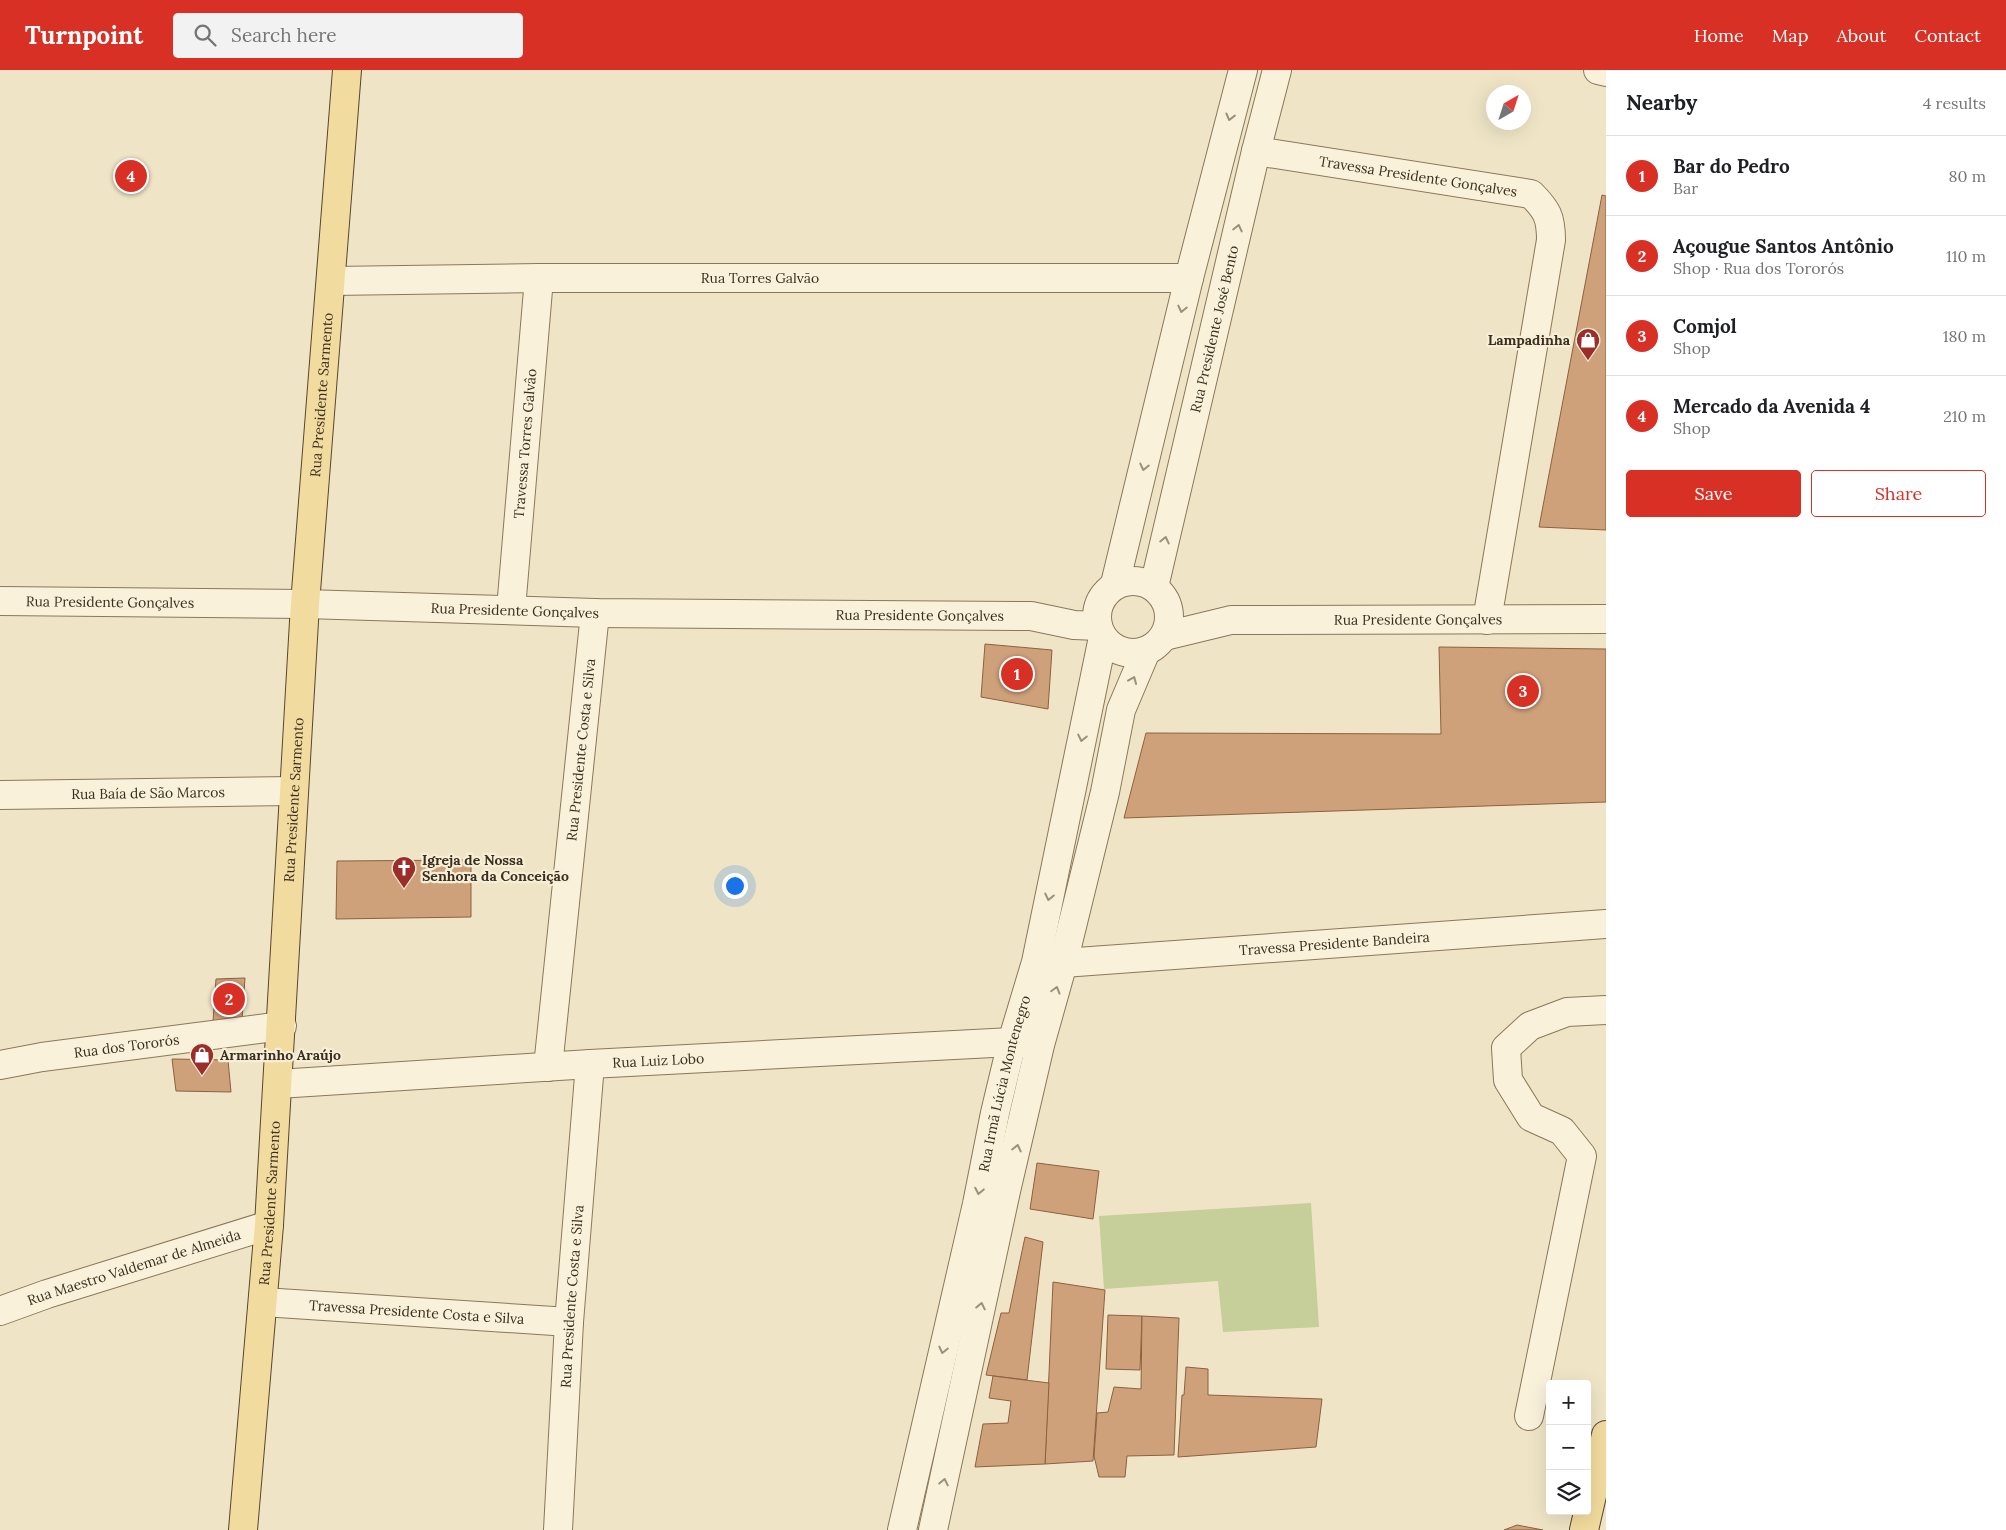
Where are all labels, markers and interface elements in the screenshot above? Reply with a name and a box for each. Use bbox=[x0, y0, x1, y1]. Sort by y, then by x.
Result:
search box bbox=[173, 13, 523, 58]
text: Turnpoint bbox=[25, 20, 143, 51]
icon: search bbox=[191, 21, 219, 49]
text: Search here bbox=[231, 23, 337, 47]
text: Home bbox=[1694, 24, 1744, 47]
text: Map bbox=[1772, 24, 1808, 47]
text: About bbox=[1836, 24, 1886, 47]
text: Contact bbox=[1914, 24, 1981, 47]
north arrow bbox=[1486, 85, 1531, 130]
text: Nearby bbox=[1626, 89, 1697, 116]
text: 4 results bbox=[1923, 93, 1986, 113]
one-way arrow bbox=[1226, 113, 1236, 121]
street label: Travessa Presidente Gonçalves bbox=[1318, 152, 1519, 201]
text: Bar do Pedro bbox=[1673, 154, 1790, 178]
pin: 4 bbox=[115, 157, 147, 195]
text: 1 bbox=[1639, 166, 1645, 186]
text: 80 m bbox=[1949, 166, 1986, 186]
text: Bar bbox=[1673, 178, 1698, 198]
one-way arrow bbox=[1232, 224, 1243, 233]
text: Açougue Santos Antônio bbox=[1673, 234, 1894, 258]
street label: Rua Presidente José Bento bbox=[1186, 244, 1243, 414]
text: 2 bbox=[1638, 246, 1646, 266]
text: 110 m bbox=[1946, 246, 1986, 266]
text: Shop · Rua dos Tororós bbox=[1673, 258, 1844, 278]
street label: Rua Torres Galvão bbox=[701, 269, 819, 287]
one-way arrow bbox=[1177, 304, 1187, 312]
street label: Rua Presidente Sarmento bbox=[306, 312, 337, 478]
text: Comjol bbox=[1673, 314, 1737, 338]
text: 3 bbox=[1638, 326, 1646, 346]
text: 180 m bbox=[1943, 326, 1986, 346]
shop icon: Lampadinha bbox=[1575, 327, 1601, 361]
place label: Lampadinha bbox=[1488, 331, 1571, 349]
text: Shop bbox=[1673, 338, 1711, 358]
street label: Travessa Torres Galvâo bbox=[510, 368, 540, 519]
text: Mercado da Avenida 4 bbox=[1673, 394, 1870, 418]
text: 4 bbox=[1638, 406, 1646, 426]
text: 210 m bbox=[1943, 406, 1986, 426]
text: Shop bbox=[1673, 418, 1711, 438]
one-way arrow bbox=[1139, 462, 1150, 471]
button: Save bbox=[1626, 470, 1801, 517]
button: Share bbox=[1811, 470, 1986, 517]
one-way arrow bbox=[1159, 536, 1170, 544]
street label: Rua Presidente Gonçalves bbox=[26, 592, 194, 612]
street label: Rua Presidente Gonçalves bbox=[430, 599, 599, 622]
street label: Rua Presidente Gonçalves bbox=[836, 606, 1004, 625]
street label: Rua Presidente Gonçalves bbox=[1334, 610, 1502, 629]
pin: 1 bbox=[1001, 655, 1033, 693]
street label: Rua Presidente Costa e Silva bbox=[562, 658, 599, 842]
pin: 3 bbox=[1507, 672, 1539, 710]
one-way arrow bbox=[1128, 677, 1138, 685]
street label: Rua Presidente Sarmento bbox=[280, 717, 307, 883]
one-way arrow bbox=[1077, 734, 1088, 743]
street label: Rua Baía de São Marcos bbox=[71, 783, 225, 803]
place label: Igreja de Nossa Senhora da Conceição bbox=[422, 851, 569, 885]
church icon: Igreja de Nossa Senhora da Conceição bbox=[391, 855, 417, 889]
your location bbox=[722, 873, 748, 899]
one-way arrow bbox=[1044, 893, 1055, 902]
street label: Travessa Presidente Bandeira bbox=[1238, 928, 1430, 959]
pin: 2 bbox=[213, 980, 245, 1018]
one-way arrow bbox=[1050, 986, 1060, 995]
street label: Rua Irmã Lúcia Montenegro bbox=[975, 993, 1035, 1174]
street label: Rua dos Tororós bbox=[73, 1030, 180, 1062]
shop icon: Armarinho Araújo bbox=[189, 1042, 215, 1076]
place label: Armarinho Araújo bbox=[220, 1046, 341, 1064]
street label: Rua Luiz Lobo bbox=[612, 1049, 705, 1072]
street label: Rua Presidente Sarmento bbox=[255, 1120, 284, 1286]
one-way arrow bbox=[1011, 1143, 1022, 1152]
one-way arrow bbox=[975, 1187, 985, 1196]
street label: Rua Presidente Costa e Silva bbox=[557, 1204, 587, 1388]
street label: Rua Maestro Valdemar de Almeida bbox=[25, 1225, 243, 1309]
street label: Travessa Presidente Costa e Silva bbox=[309, 1296, 525, 1328]
one-way arrow bbox=[975, 1302, 986, 1311]
one-way arrow bbox=[938, 1345, 949, 1354]
map controls bbox=[1546, 1380, 1591, 1515]
button: + bbox=[1546, 1380, 1591, 1425]
button: − bbox=[1546, 1425, 1591, 1470]
button: layers bbox=[1546, 1470, 1591, 1515]
one-way arrow bbox=[938, 1478, 948, 1487]

